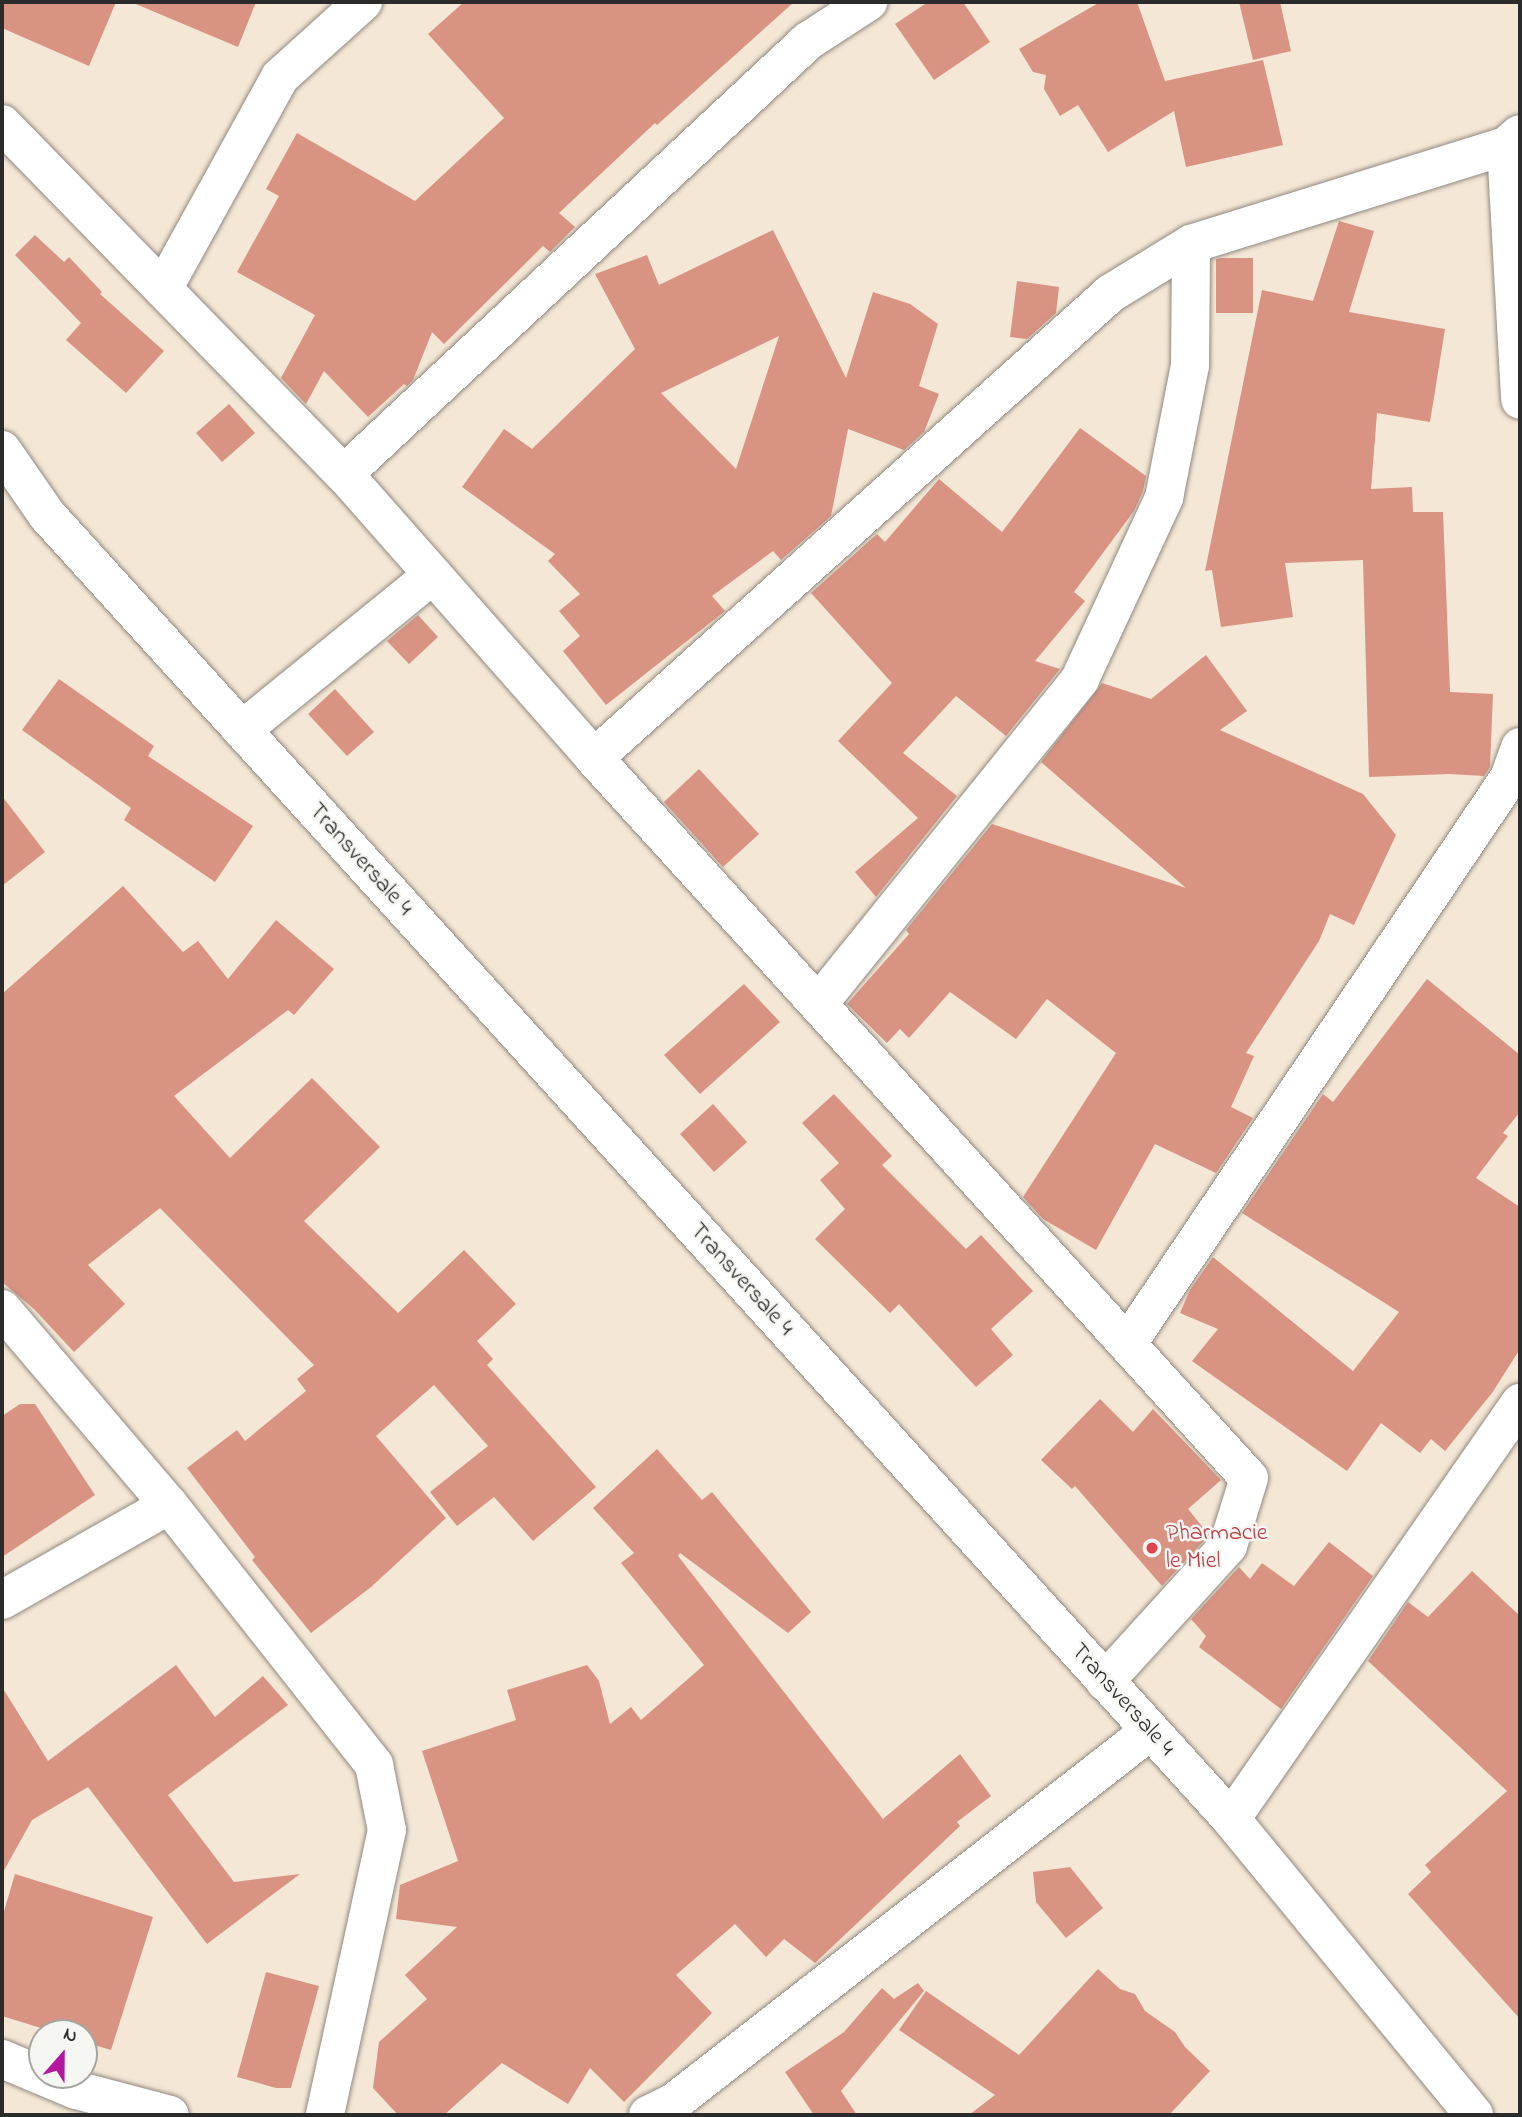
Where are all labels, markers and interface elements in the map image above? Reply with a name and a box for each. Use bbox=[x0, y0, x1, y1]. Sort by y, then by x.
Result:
street label: Transversale 4 bbox=[302, 798, 418, 922]
street label: Transversale 4 bbox=[683, 1218, 799, 1342]
place label: Pharmacie le Miel bbox=[1166, 1520, 1268, 1576]
marker: Pharmacie le Miel bbox=[1144, 1540, 1160, 1556]
street label: Transversale 4 bbox=[1064, 1638, 1180, 1762]
north arrow bbox=[28, 2019, 98, 2089]
text: N bbox=[59, 2021, 81, 2051]

